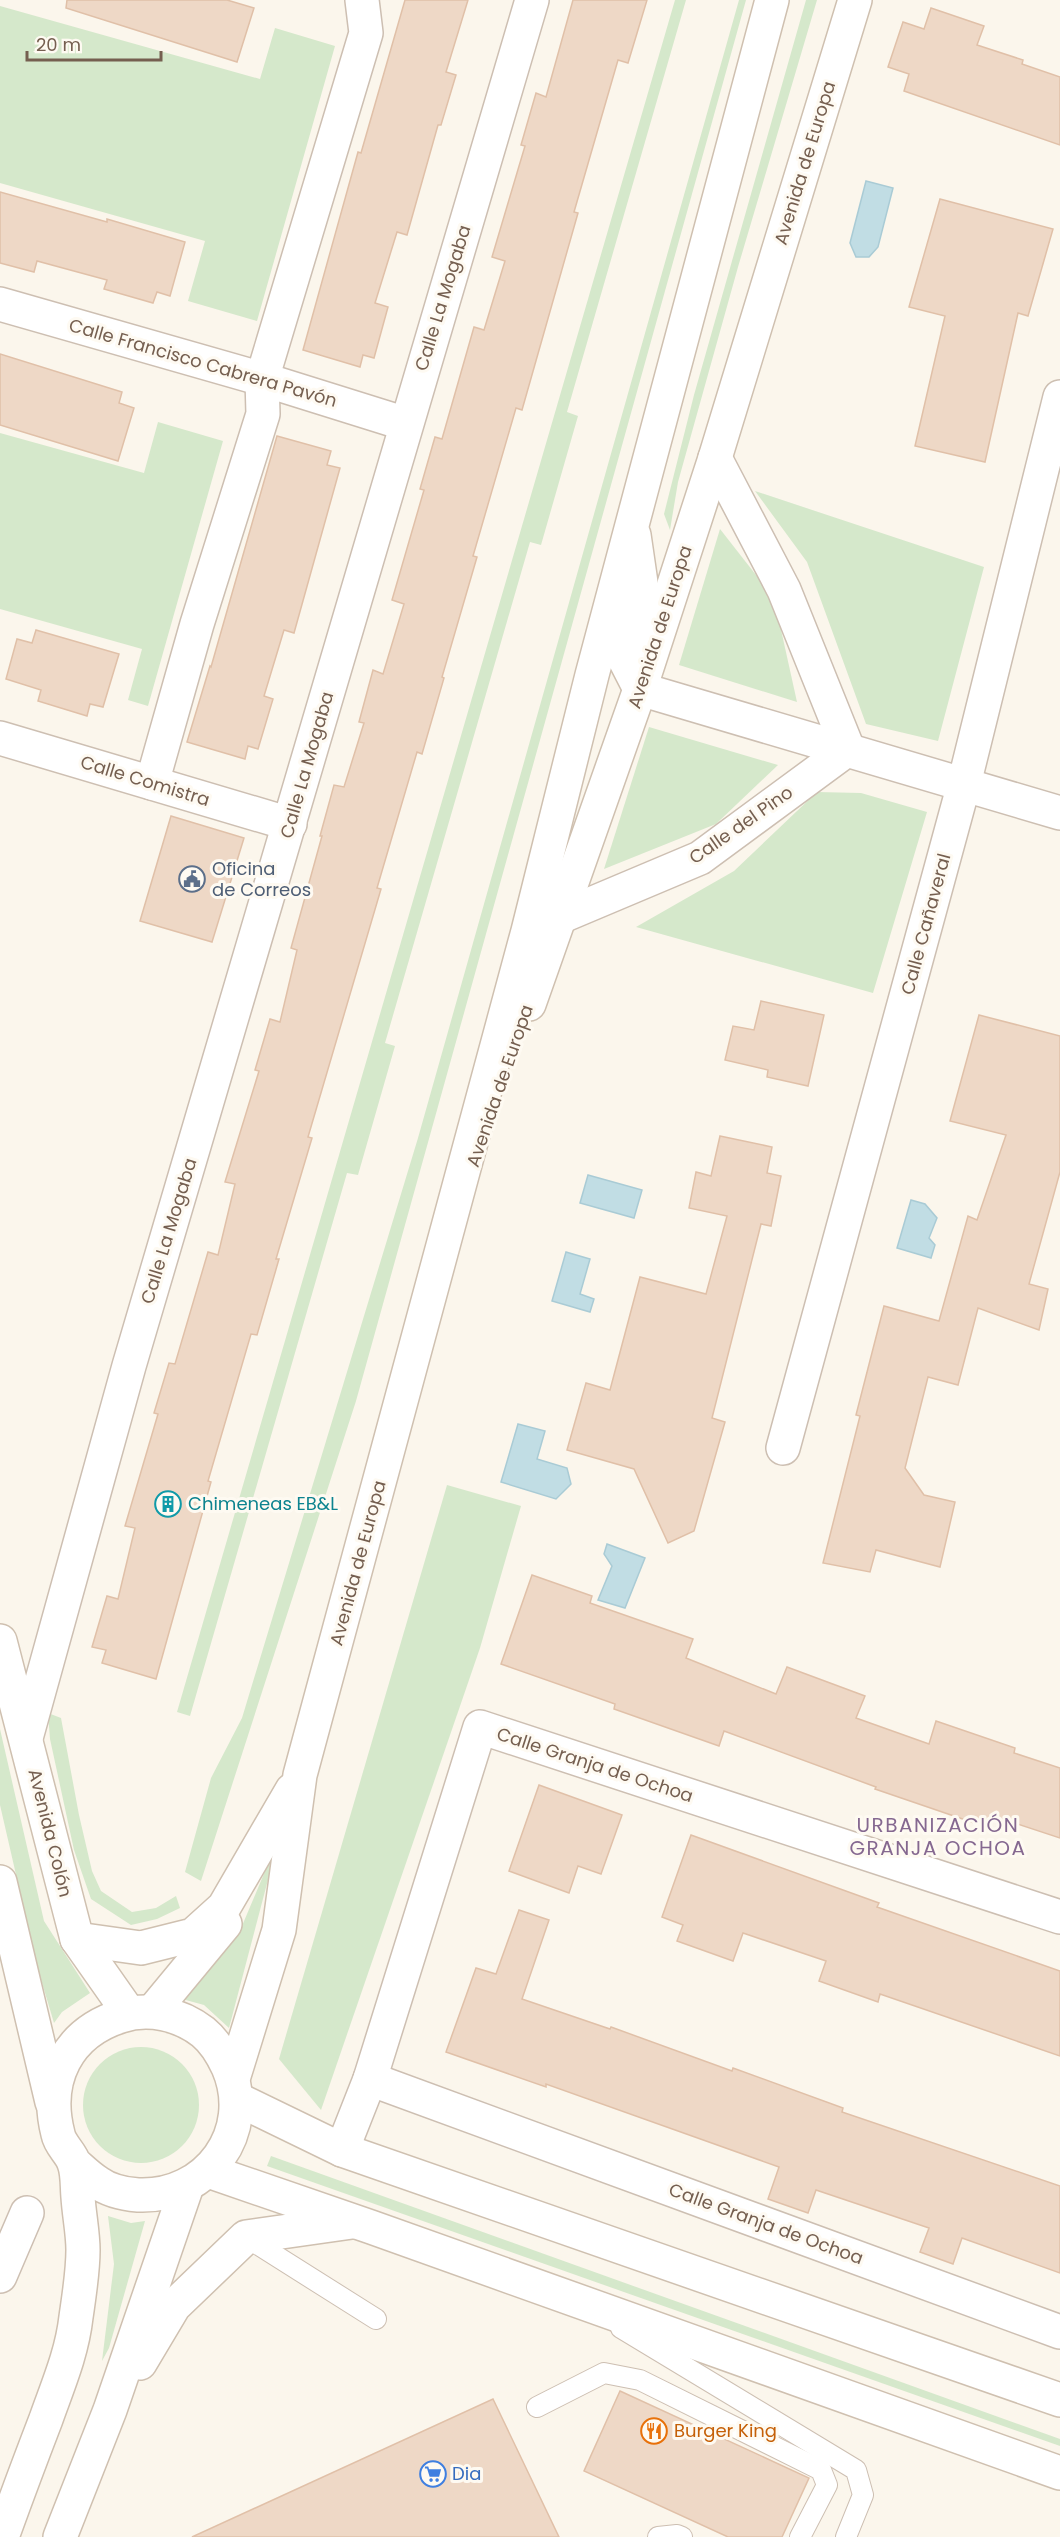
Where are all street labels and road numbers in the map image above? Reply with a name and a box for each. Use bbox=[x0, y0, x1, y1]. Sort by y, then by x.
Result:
street label: Avenida de Europa bbox=[768, 78, 841, 248]
street label: Calle La Mogaba bbox=[408, 222, 477, 374]
street label: Calle Francisco Cabrera Pavón bbox=[66, 312, 340, 413]
street label: Avenida de Europa bbox=[621, 542, 698, 712]
street label: Calle La Mogaba bbox=[274, 689, 339, 841]
street label: Calle Comistra bbox=[77, 749, 213, 812]
street label: Calle del Pino bbox=[684, 780, 798, 870]
street label: Calle Cañaveral bbox=[895, 851, 956, 997]
street label: Avenida de Europa bbox=[460, 1001, 539, 1170]
street label: Calle La Mogaba bbox=[134, 1155, 203, 1307]
street label: Avenida de Europa bbox=[323, 1478, 392, 1648]
street label: Calle Granja de Ochoa bbox=[494, 1721, 697, 1808]
street label: Avenida Colón bbox=[22, 1766, 79, 1900]
street label: Calle Granja de Ochoa bbox=[666, 2177, 867, 2270]

